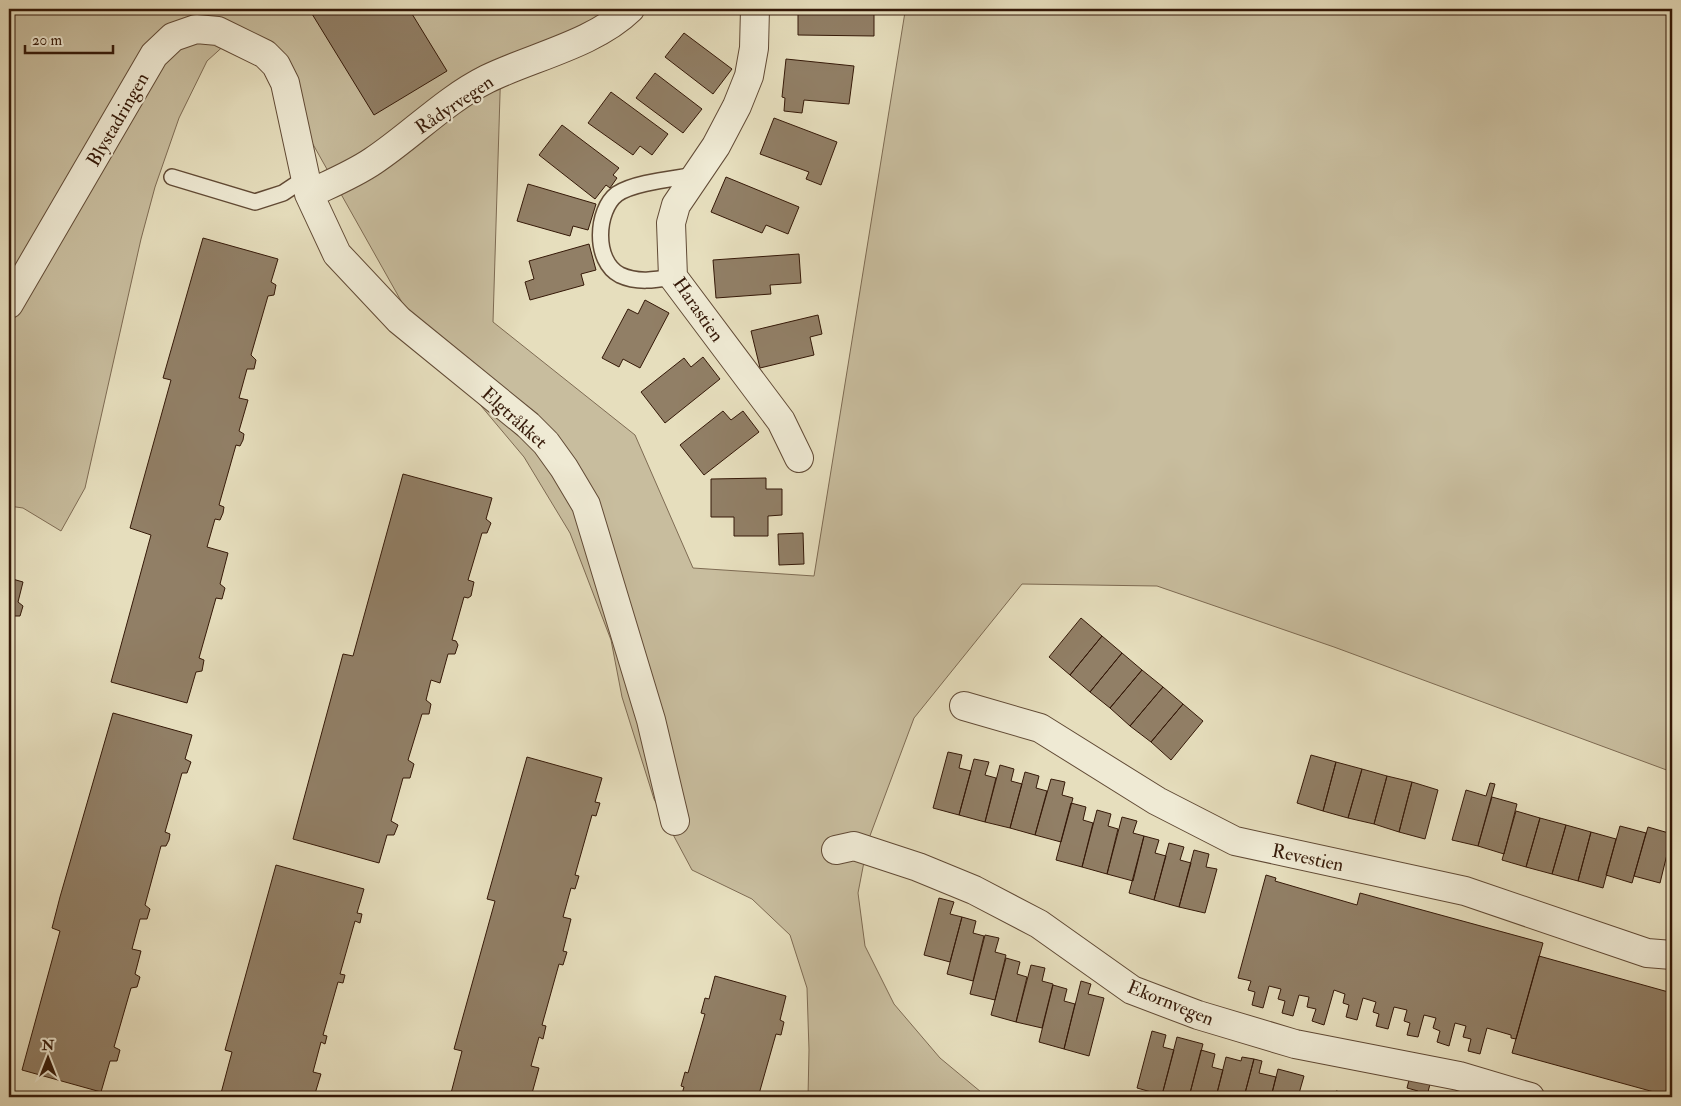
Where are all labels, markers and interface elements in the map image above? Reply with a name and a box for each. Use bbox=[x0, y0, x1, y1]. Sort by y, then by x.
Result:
scale bar bbox=[25, 22, 112, 54]
text: 20 m bbox=[32, 31, 62, 50]
street label: Blystadringen bbox=[81, 68, 154, 171]
street label: Rådyrvegen bbox=[411, 70, 499, 140]
street label: Harastien bbox=[667, 273, 729, 347]
street label: Elgtråkket bbox=[476, 382, 552, 454]
street label: Revestien bbox=[1270, 839, 1346, 877]
street label: Ekornvegen bbox=[1124, 975, 1218, 1031]
north arrow bbox=[22, 1034, 72, 1084]
text: N bbox=[41, 1037, 55, 1054]

